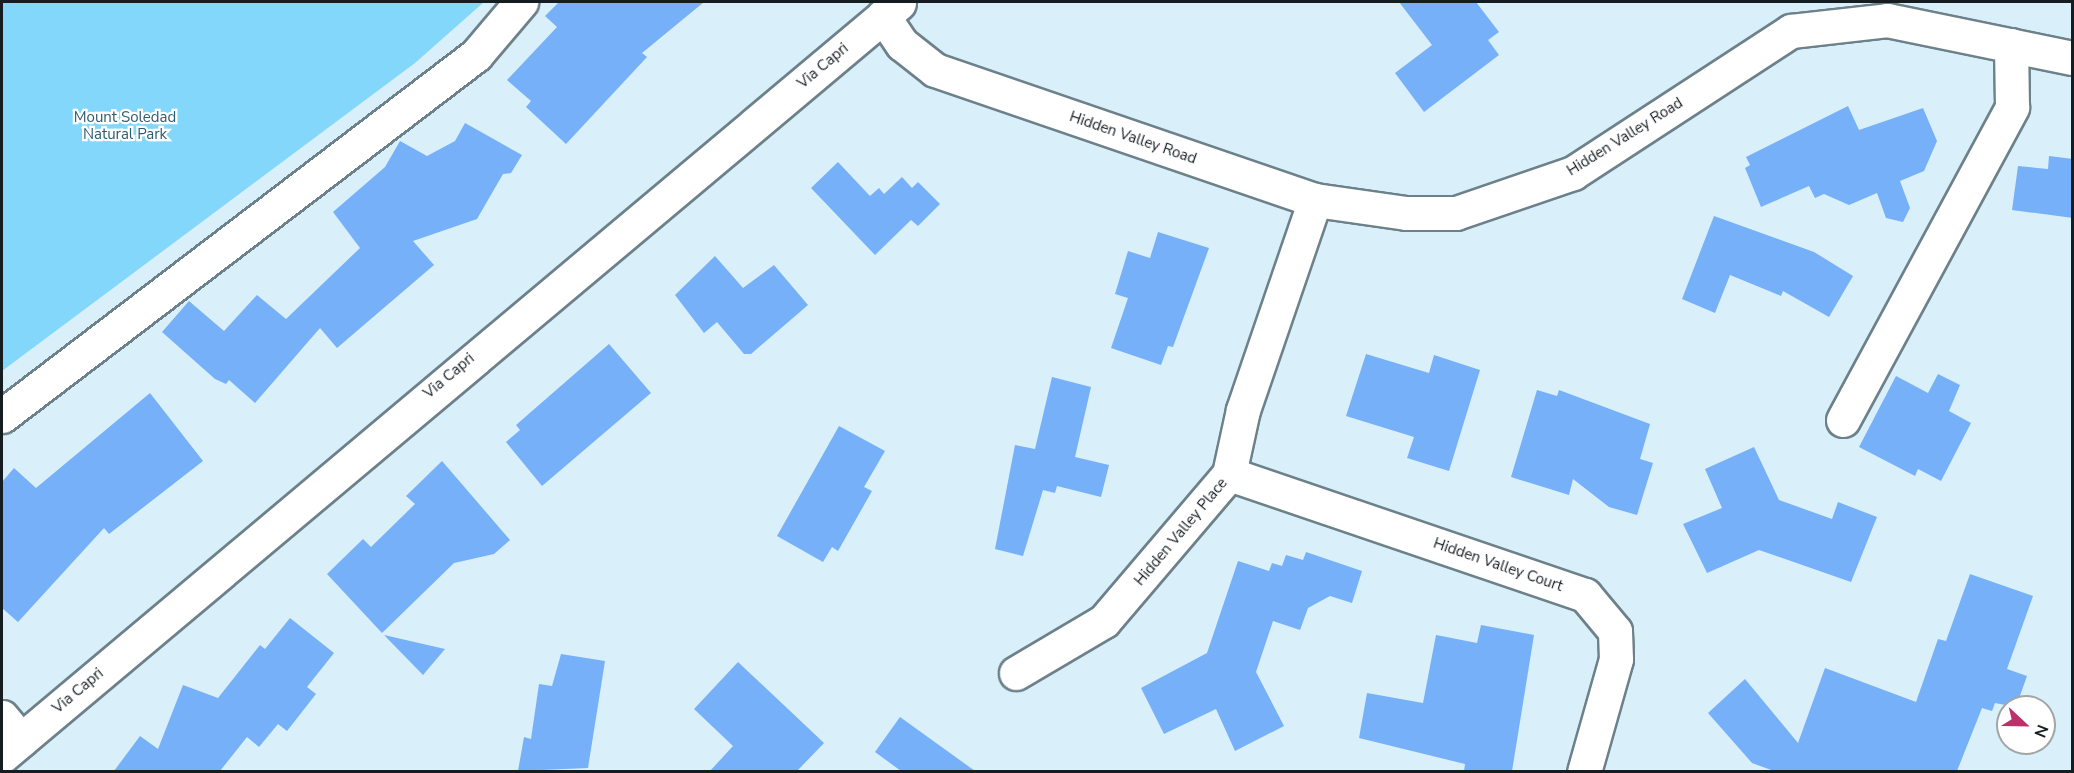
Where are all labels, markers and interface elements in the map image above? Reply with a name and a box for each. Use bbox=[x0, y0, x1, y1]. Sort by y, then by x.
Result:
street label: Via Capri bbox=[794, 39, 852, 93]
street label: Hidden Valley Road bbox=[1564, 94, 1686, 180]
park label: Mount Soledad Natural Park bbox=[74, 108, 176, 143]
street label: Hidden Valley Road bbox=[1067, 108, 1199, 168]
street label: Via Capri bbox=[420, 349, 478, 403]
street label: Hidden Valley Place bbox=[1131, 474, 1231, 590]
street label: Hidden Valley Court bbox=[1431, 534, 1565, 596]
street label: Via Capri bbox=[49, 664, 107, 718]
north arrow bbox=[1996, 695, 2056, 755]
text: N bbox=[2028, 721, 2053, 741]

